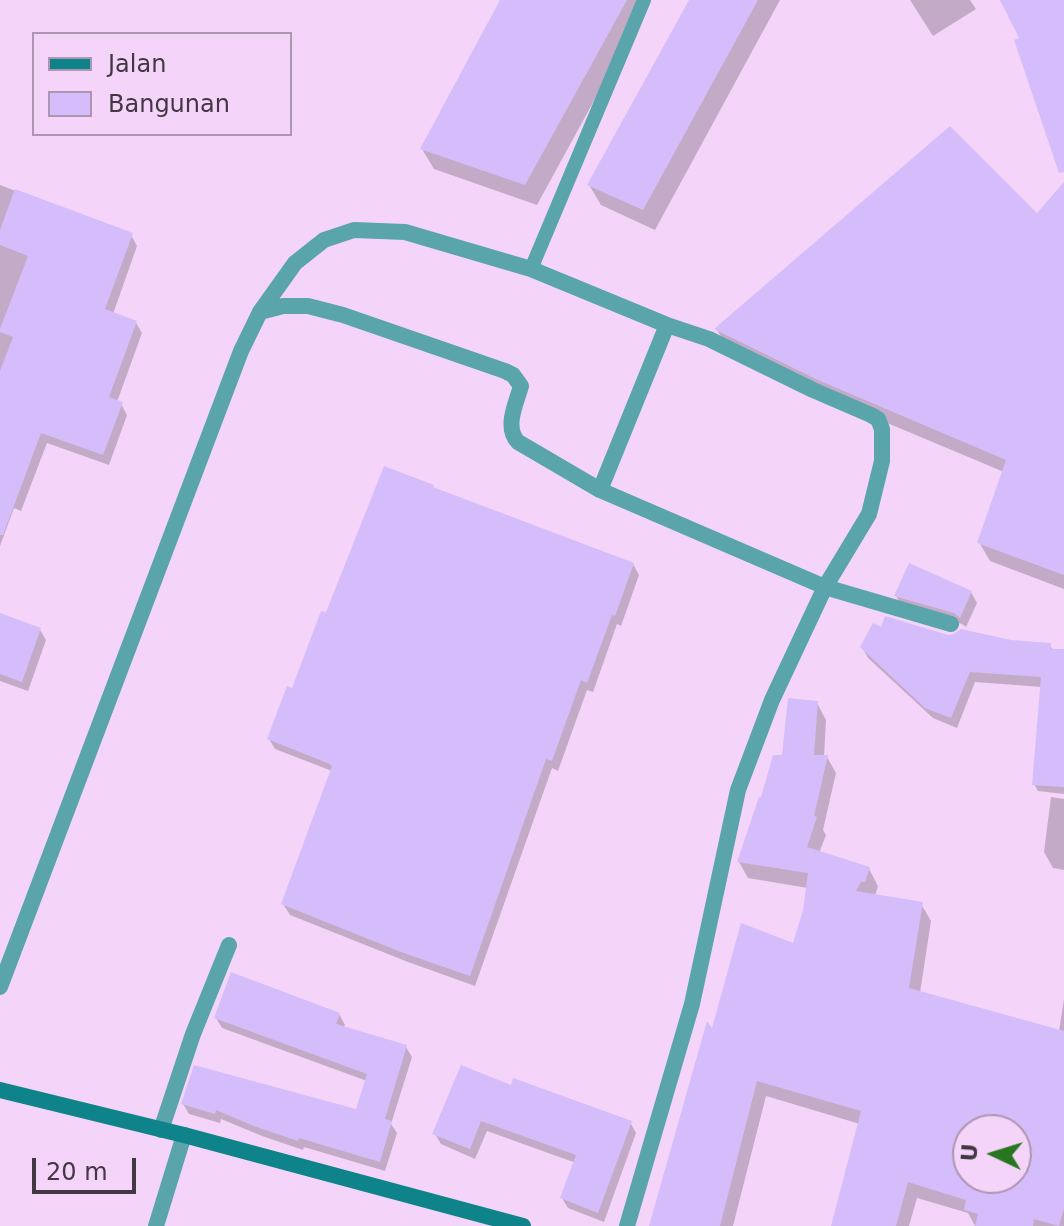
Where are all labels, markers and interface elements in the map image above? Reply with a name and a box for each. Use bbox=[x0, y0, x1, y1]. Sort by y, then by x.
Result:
legend bbox=[32, 32, 292, 136]
text: Jalan bbox=[108, 50, 166, 78]
text: Bangunan bbox=[108, 90, 230, 118]
north arrow bbox=[952, 1114, 1032, 1194]
scale bar bbox=[36, 1142, 140, 1192]
text: U bbox=[956, 1143, 983, 1162]
text: 20 m bbox=[46, 1158, 108, 1186]

